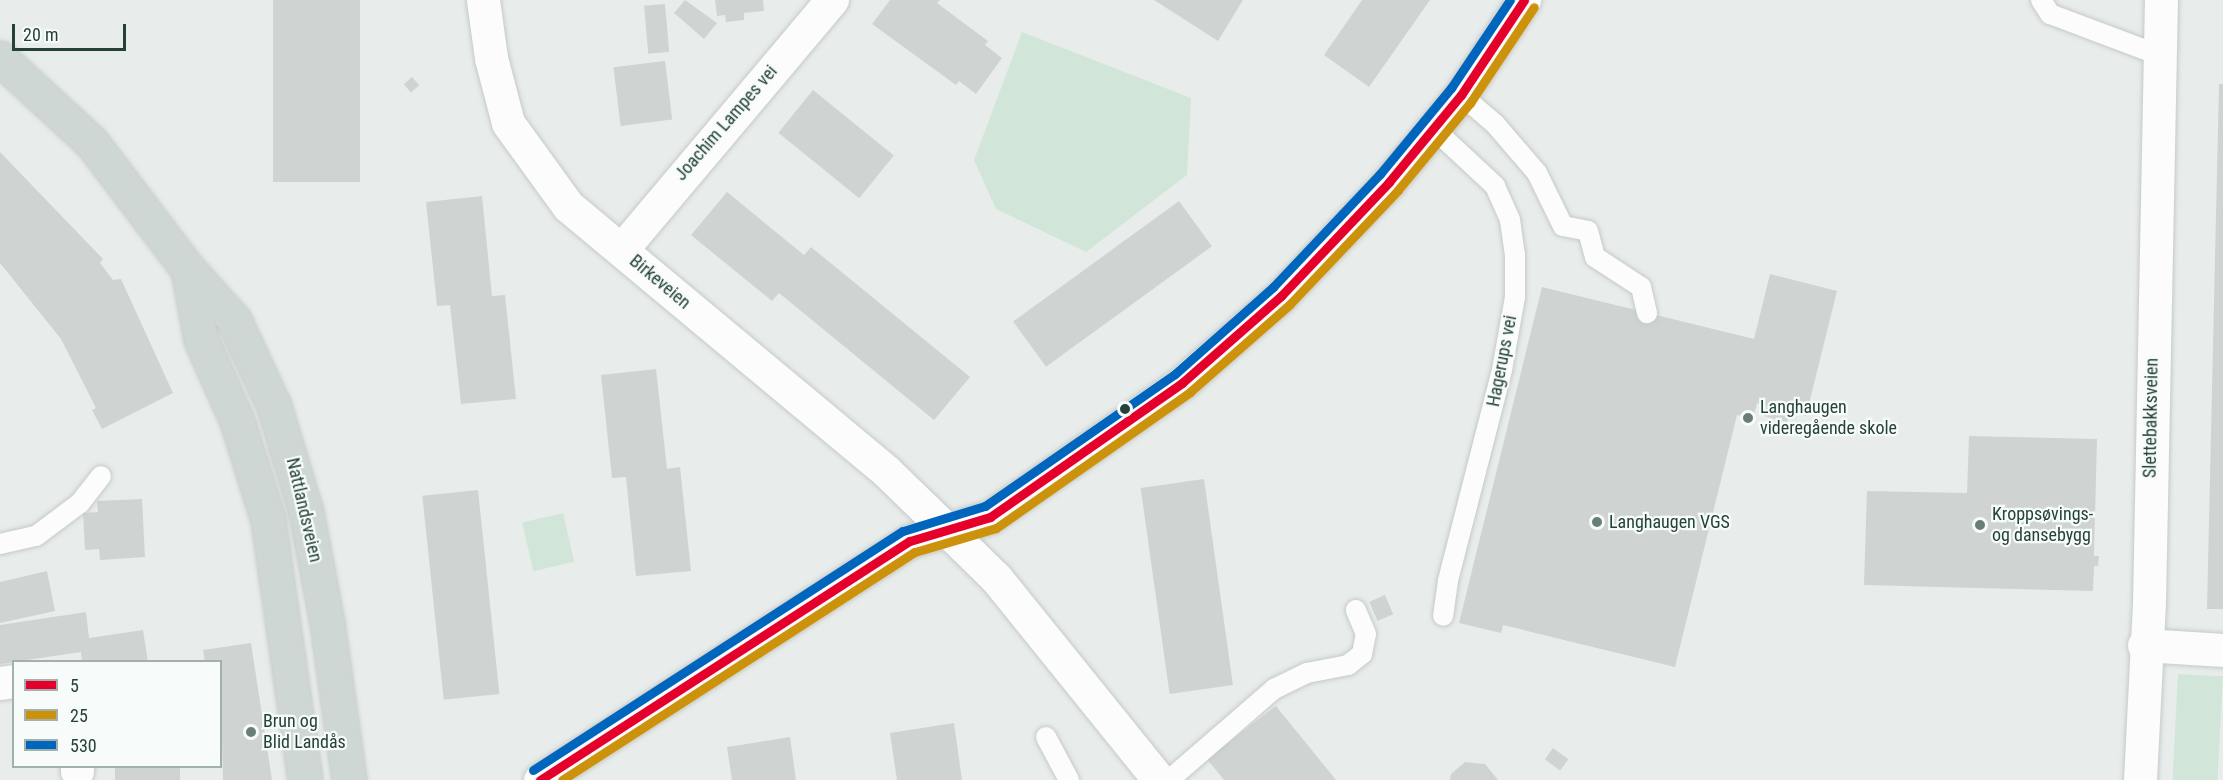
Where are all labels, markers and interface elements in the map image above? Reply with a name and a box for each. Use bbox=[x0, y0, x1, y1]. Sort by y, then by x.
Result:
scale bar bbox=[15, 12, 129, 50]
text: 20 m bbox=[23, 24, 58, 45]
street label: Joachim Lampes vei bbox=[670, 61, 782, 185]
street label: Birkeveien bbox=[625, 250, 695, 314]
street label: Hagerups vei bbox=[1483, 313, 1521, 409]
street label: Slettebakksveien bbox=[2139, 358, 2163, 478]
place label: Langhaugen videregående skole bbox=[1760, 397, 1897, 440]
unlabelled marker bbox=[1119, 403, 1131, 415]
marker: Langhaugen videregående skole bbox=[1741, 411, 1755, 425]
street label: Nattlandsveien bbox=[282, 456, 326, 564]
place label: Kroppsøvings- og dansebygg bbox=[1992, 504, 2093, 546]
place label: Langhaugen VGS bbox=[1609, 511, 1730, 533]
marker: Langhaugen VGS bbox=[1590, 515, 1604, 529]
marker: Kroppsøvings- og dansebygg bbox=[1973, 518, 1987, 532]
legend bbox=[12, 660, 222, 768]
text: 5 bbox=[70, 675, 79, 696]
text: 25 bbox=[70, 705, 88, 726]
place label: Brun og Blid Landås bbox=[263, 711, 346, 754]
marker: Brun og Blid Landås bbox=[244, 725, 258, 739]
text: 530 bbox=[70, 735, 97, 756]

